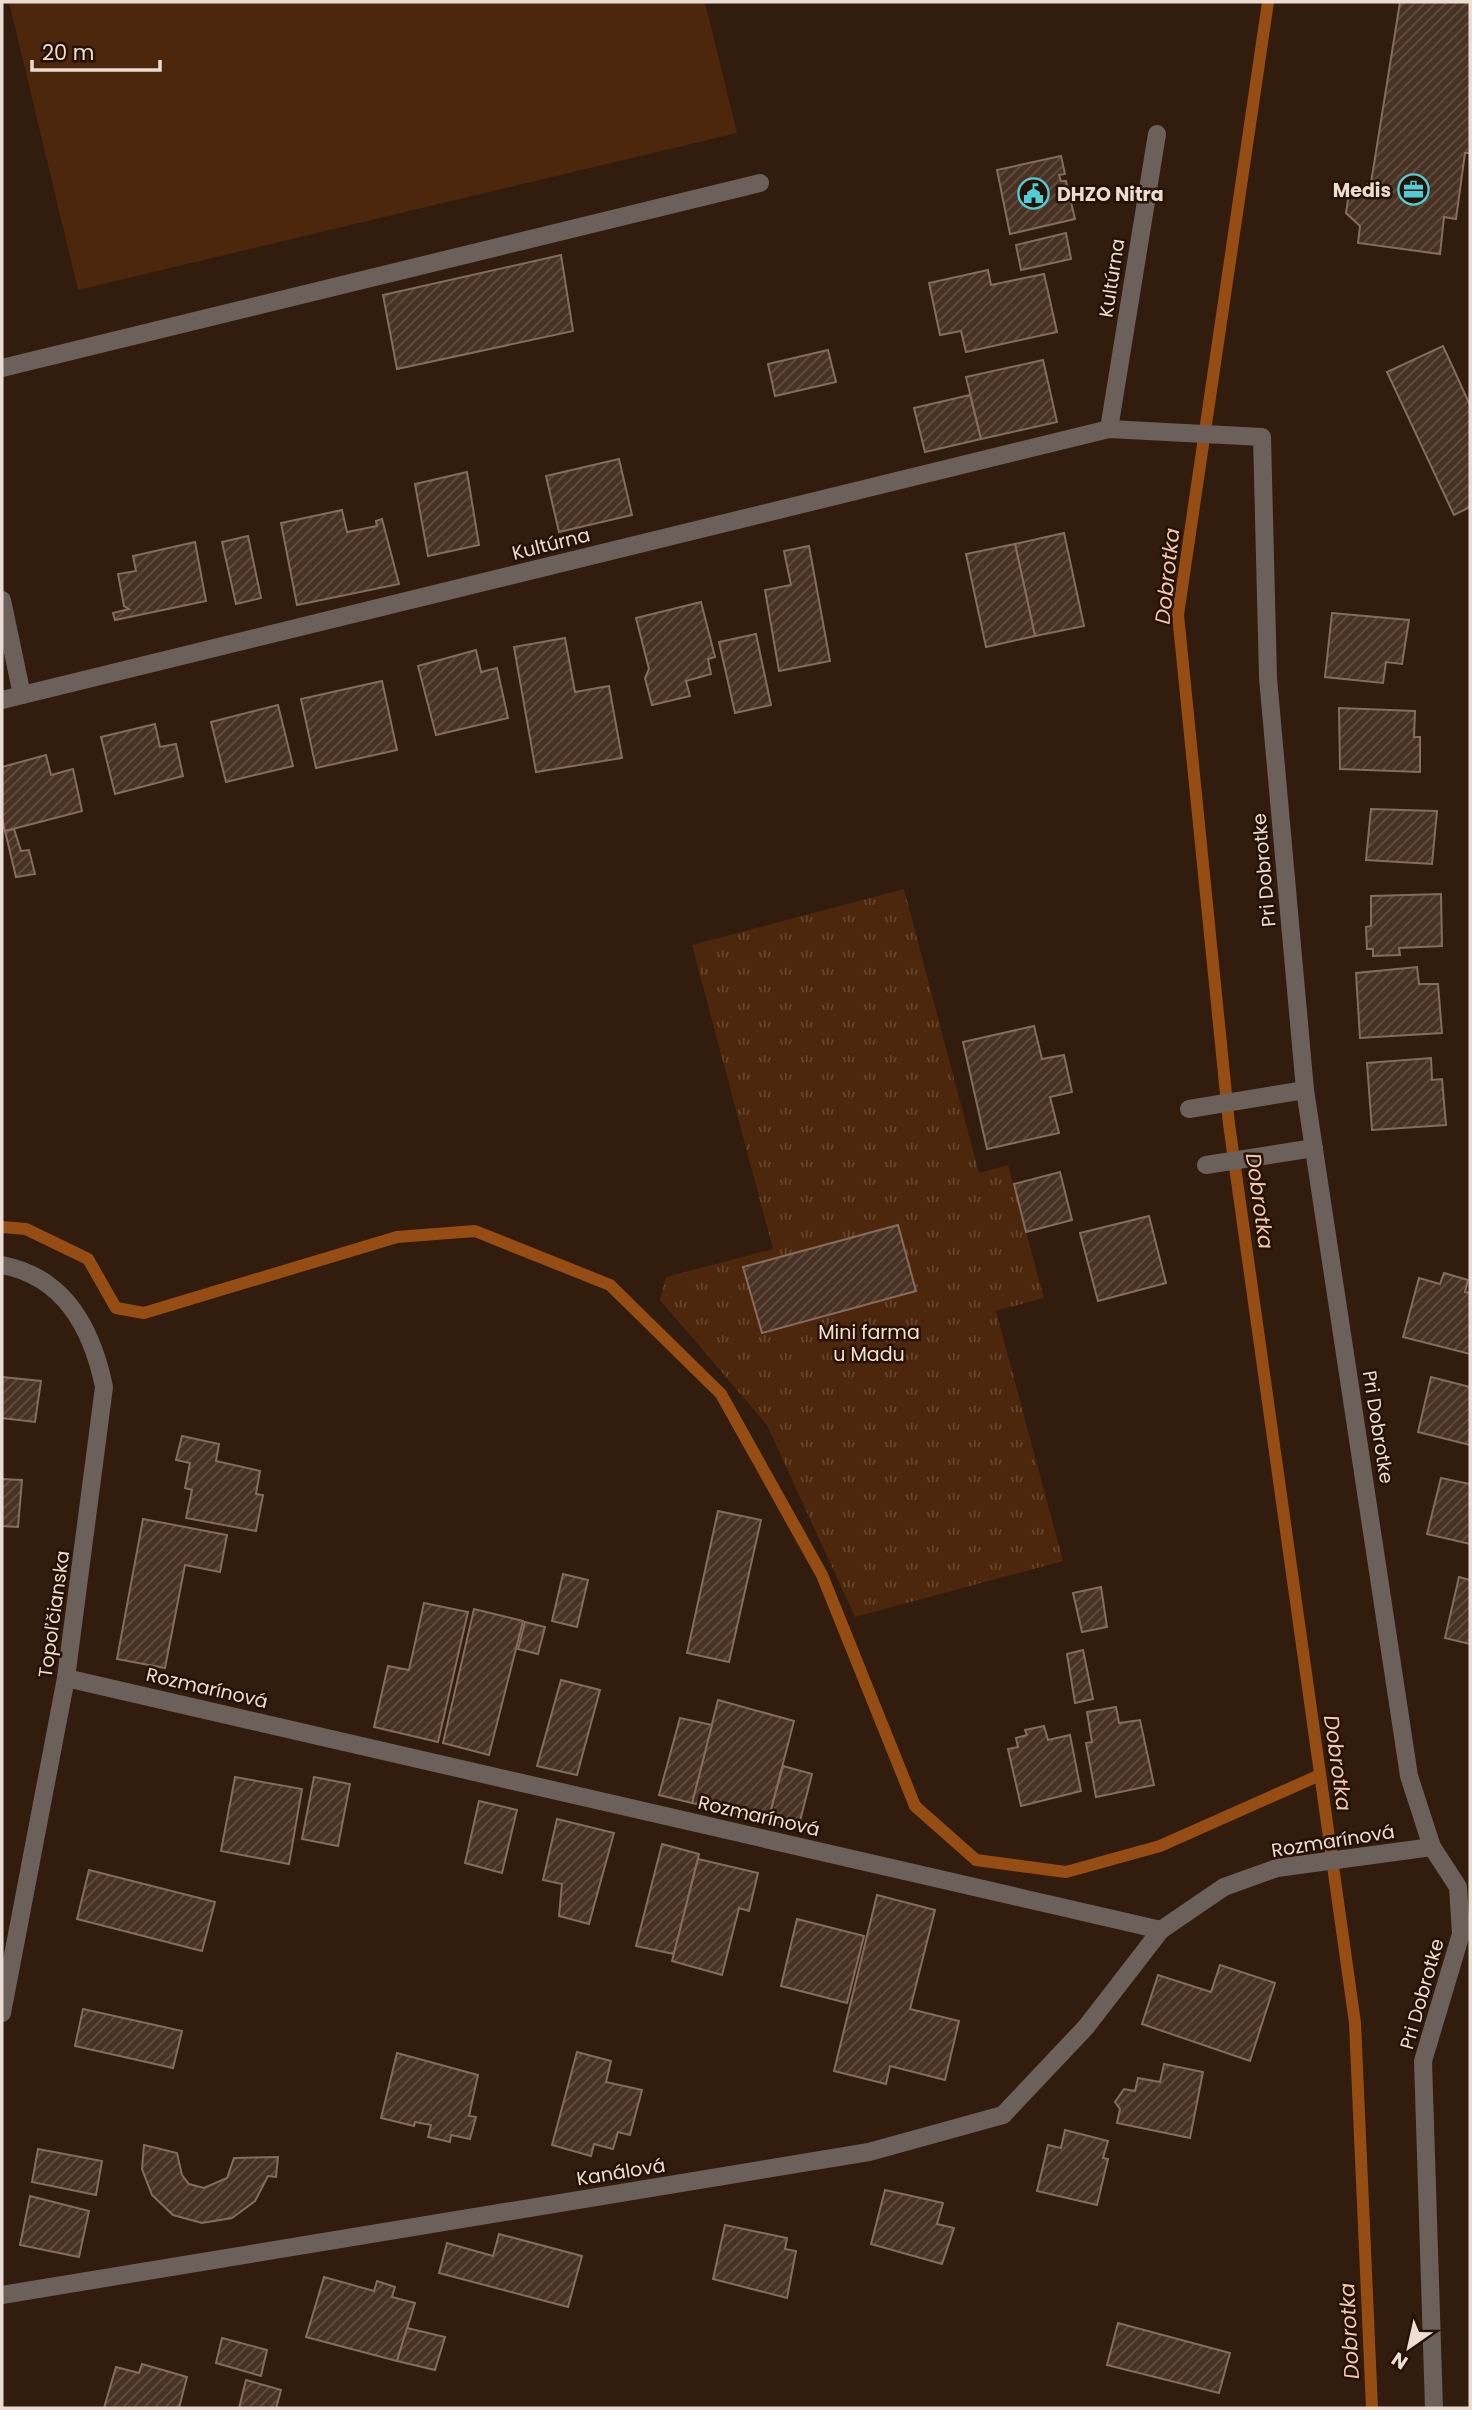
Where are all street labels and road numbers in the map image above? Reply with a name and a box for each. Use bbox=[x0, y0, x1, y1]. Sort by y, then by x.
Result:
street label: Kultúrna bbox=[1092, 237, 1132, 319]
street label: Kultúrna bbox=[509, 521, 593, 567]
street label: Pri Dobrotke bbox=[1246, 812, 1282, 928]
street label: Pri Dobrotke bbox=[1356, 1369, 1400, 1485]
street label: Topoľčianska bbox=[32, 1549, 76, 1679]
street label: Rozmarínová bbox=[143, 1661, 271, 1715]
street label: Rozmarínová bbox=[695, 1789, 823, 1843]
street label: Rozmarínová bbox=[1269, 1818, 1397, 1864]
street label: Pri Dobrotke bbox=[1393, 1935, 1451, 2053]
street label: Kanálová bbox=[575, 2152, 667, 2192]

